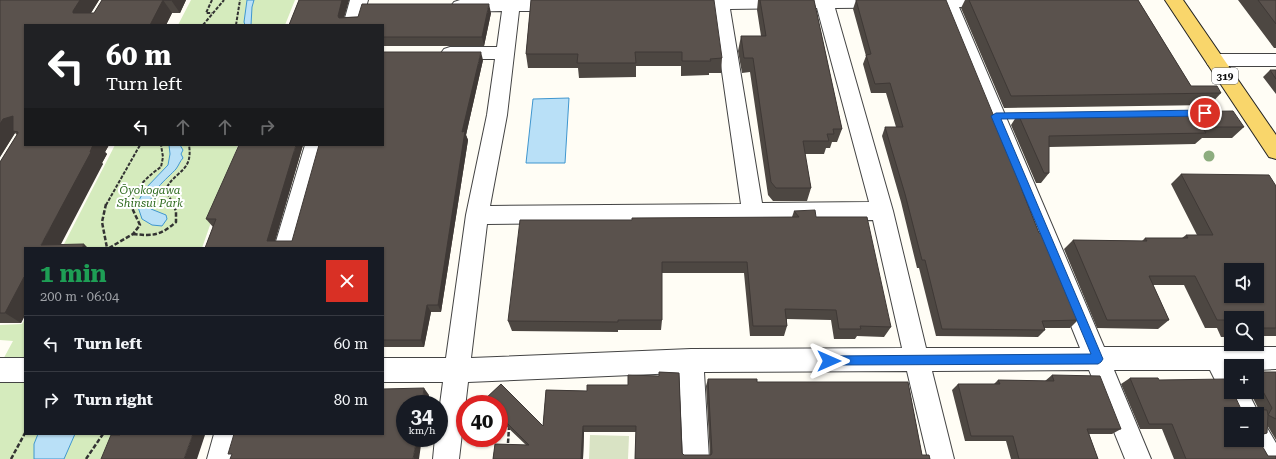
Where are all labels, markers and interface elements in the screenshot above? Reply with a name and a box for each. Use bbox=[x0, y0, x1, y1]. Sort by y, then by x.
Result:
text: 60 m bbox=[106, 39, 171, 72]
icon: left bbox=[40, 40, 92, 92]
road number: 319 bbox=[1212, 68, 1238, 84]
text: Turn left bbox=[106, 73, 182, 94]
pin bbox=[1188, 96, 1222, 130]
icon: arrive bbox=[1194, 102, 1216, 124]
icon: left bbox=[130, 116, 152, 138]
icon: ahead bbox=[172, 116, 194, 138]
icon: ahead bbox=[214, 116, 236, 138]
icon: right bbox=[256, 116, 278, 138]
park label: Ōyokogawa Shinsui Park bbox=[116, 184, 183, 210]
text: 1 min bbox=[40, 260, 107, 288]
button: close bbox=[326, 260, 368, 302]
map controls bbox=[1224, 263, 1264, 447]
button: sound bbox=[1224, 263, 1264, 303]
text: 200 m · 06:04 bbox=[40, 289, 119, 304]
button: search bbox=[1224, 311, 1264, 351]
icon: left bbox=[40, 333, 62, 355]
text: Turn left bbox=[74, 335, 142, 353]
text: 60 m bbox=[334, 335, 368, 353]
position arrow bbox=[808, 340, 850, 382]
button: + bbox=[1224, 359, 1264, 399]
icon: right bbox=[40, 389, 62, 411]
text: Turn right bbox=[74, 391, 153, 409]
text: 80 m bbox=[334, 391, 368, 409]
speed limit sign: 40 bbox=[456, 395, 508, 447]
text: 34 bbox=[411, 404, 433, 428]
button: − bbox=[1224, 407, 1264, 447]
text: km/h bbox=[409, 425, 435, 436]

